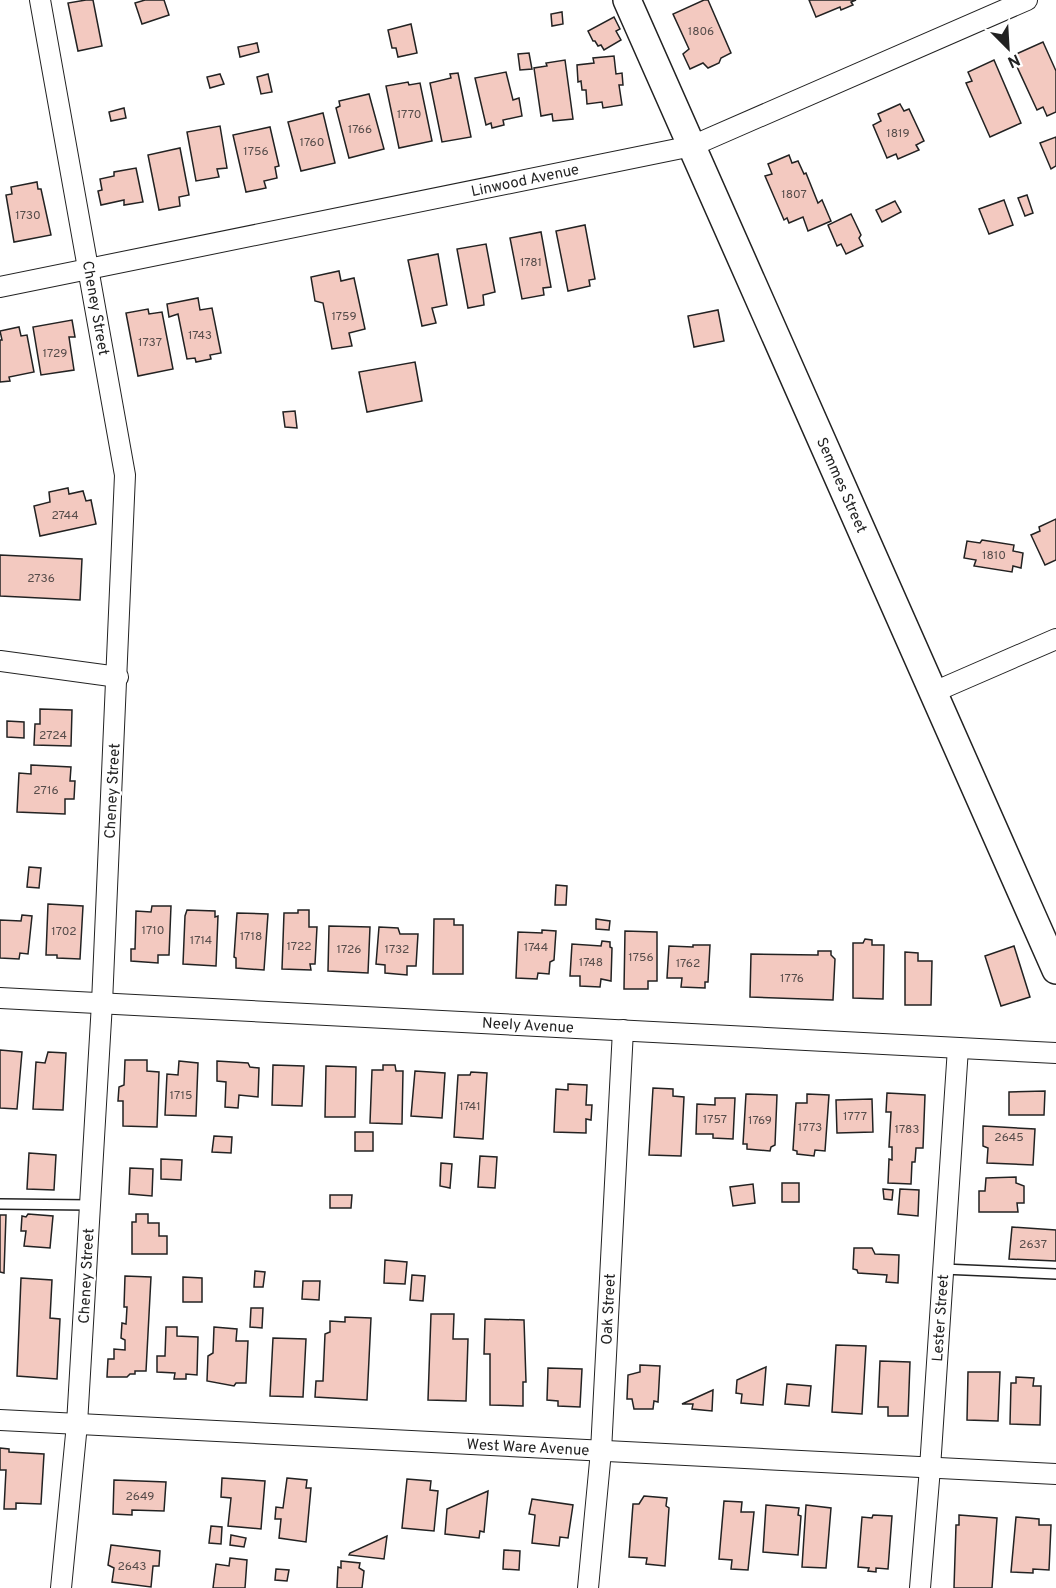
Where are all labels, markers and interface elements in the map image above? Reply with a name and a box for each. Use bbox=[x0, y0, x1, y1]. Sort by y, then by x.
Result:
north arrow bbox=[978, 18, 1038, 78]
house number: 1806 bbox=[688, 24, 714, 40]
text: N bbox=[1004, 48, 1023, 71]
house number: 1770 bbox=[397, 107, 421, 123]
house number: 1766 bbox=[348, 122, 372, 138]
house number: 1819 bbox=[886, 126, 910, 142]
house number: 1760 bbox=[300, 135, 324, 151]
house number: 1756 bbox=[243, 144, 269, 160]
street label: Linwood Avenue bbox=[470, 161, 581, 202]
house number: 1807 bbox=[781, 187, 807, 203]
house number: 1730 bbox=[15, 208, 41, 224]
house number: 1781 bbox=[520, 255, 542, 271]
street label: Cheney Street bbox=[77, 259, 112, 357]
house number: 1759 bbox=[331, 309, 357, 325]
house number: 1743 bbox=[188, 328, 212, 344]
house number: 1737 bbox=[138, 335, 162, 351]
house number: 1729 bbox=[42, 346, 68, 362]
street label: Semmes Street bbox=[811, 435, 870, 536]
house number: 2744 bbox=[51, 508, 79, 524]
house number: 1810 bbox=[982, 548, 1006, 564]
house number: 2736 bbox=[27, 571, 55, 587]
house number: 2724 bbox=[39, 728, 67, 744]
street label: Cheney Street bbox=[102, 743, 125, 839]
house number: 2716 bbox=[33, 783, 59, 799]
house number: 1710 bbox=[141, 923, 165, 939]
house number: 1702 bbox=[51, 924, 77, 940]
house number: 1718 bbox=[240, 929, 262, 945]
house number: 1714 bbox=[190, 933, 212, 949]
house number: 1722 bbox=[286, 939, 312, 955]
house number: 1744 bbox=[524, 940, 548, 956]
house number: 1726 bbox=[336, 942, 362, 958]
house number: 1732 bbox=[385, 942, 409, 958]
house number: 1756 bbox=[628, 950, 654, 966]
house number: 1748 bbox=[579, 955, 603, 971]
house number: 1762 bbox=[676, 956, 700, 972]
house number: 1776 bbox=[780, 971, 804, 987]
street label: Neely Avenue bbox=[481, 1015, 574, 1038]
house number: 1715 bbox=[170, 1088, 192, 1104]
house number: 1741 bbox=[459, 1099, 481, 1115]
house number: 1777 bbox=[843, 1109, 867, 1125]
house number: 1757 bbox=[703, 1112, 727, 1128]
house number: 1769 bbox=[748, 1113, 772, 1129]
house number: 1773 bbox=[798, 1120, 822, 1136]
house number: 1783 bbox=[895, 1122, 919, 1138]
house number: 2645 bbox=[994, 1130, 1024, 1146]
street label: Cheney Street bbox=[76, 1228, 99, 1324]
house number: 2637 bbox=[1019, 1237, 1047, 1253]
street label: Oak Street bbox=[598, 1273, 621, 1345]
street label: Lester Street bbox=[929, 1274, 954, 1362]
street label: West Ware Avenue bbox=[466, 1436, 590, 1461]
house number: 2649 bbox=[126, 1489, 154, 1505]
house number: 2643 bbox=[117, 1559, 147, 1575]

